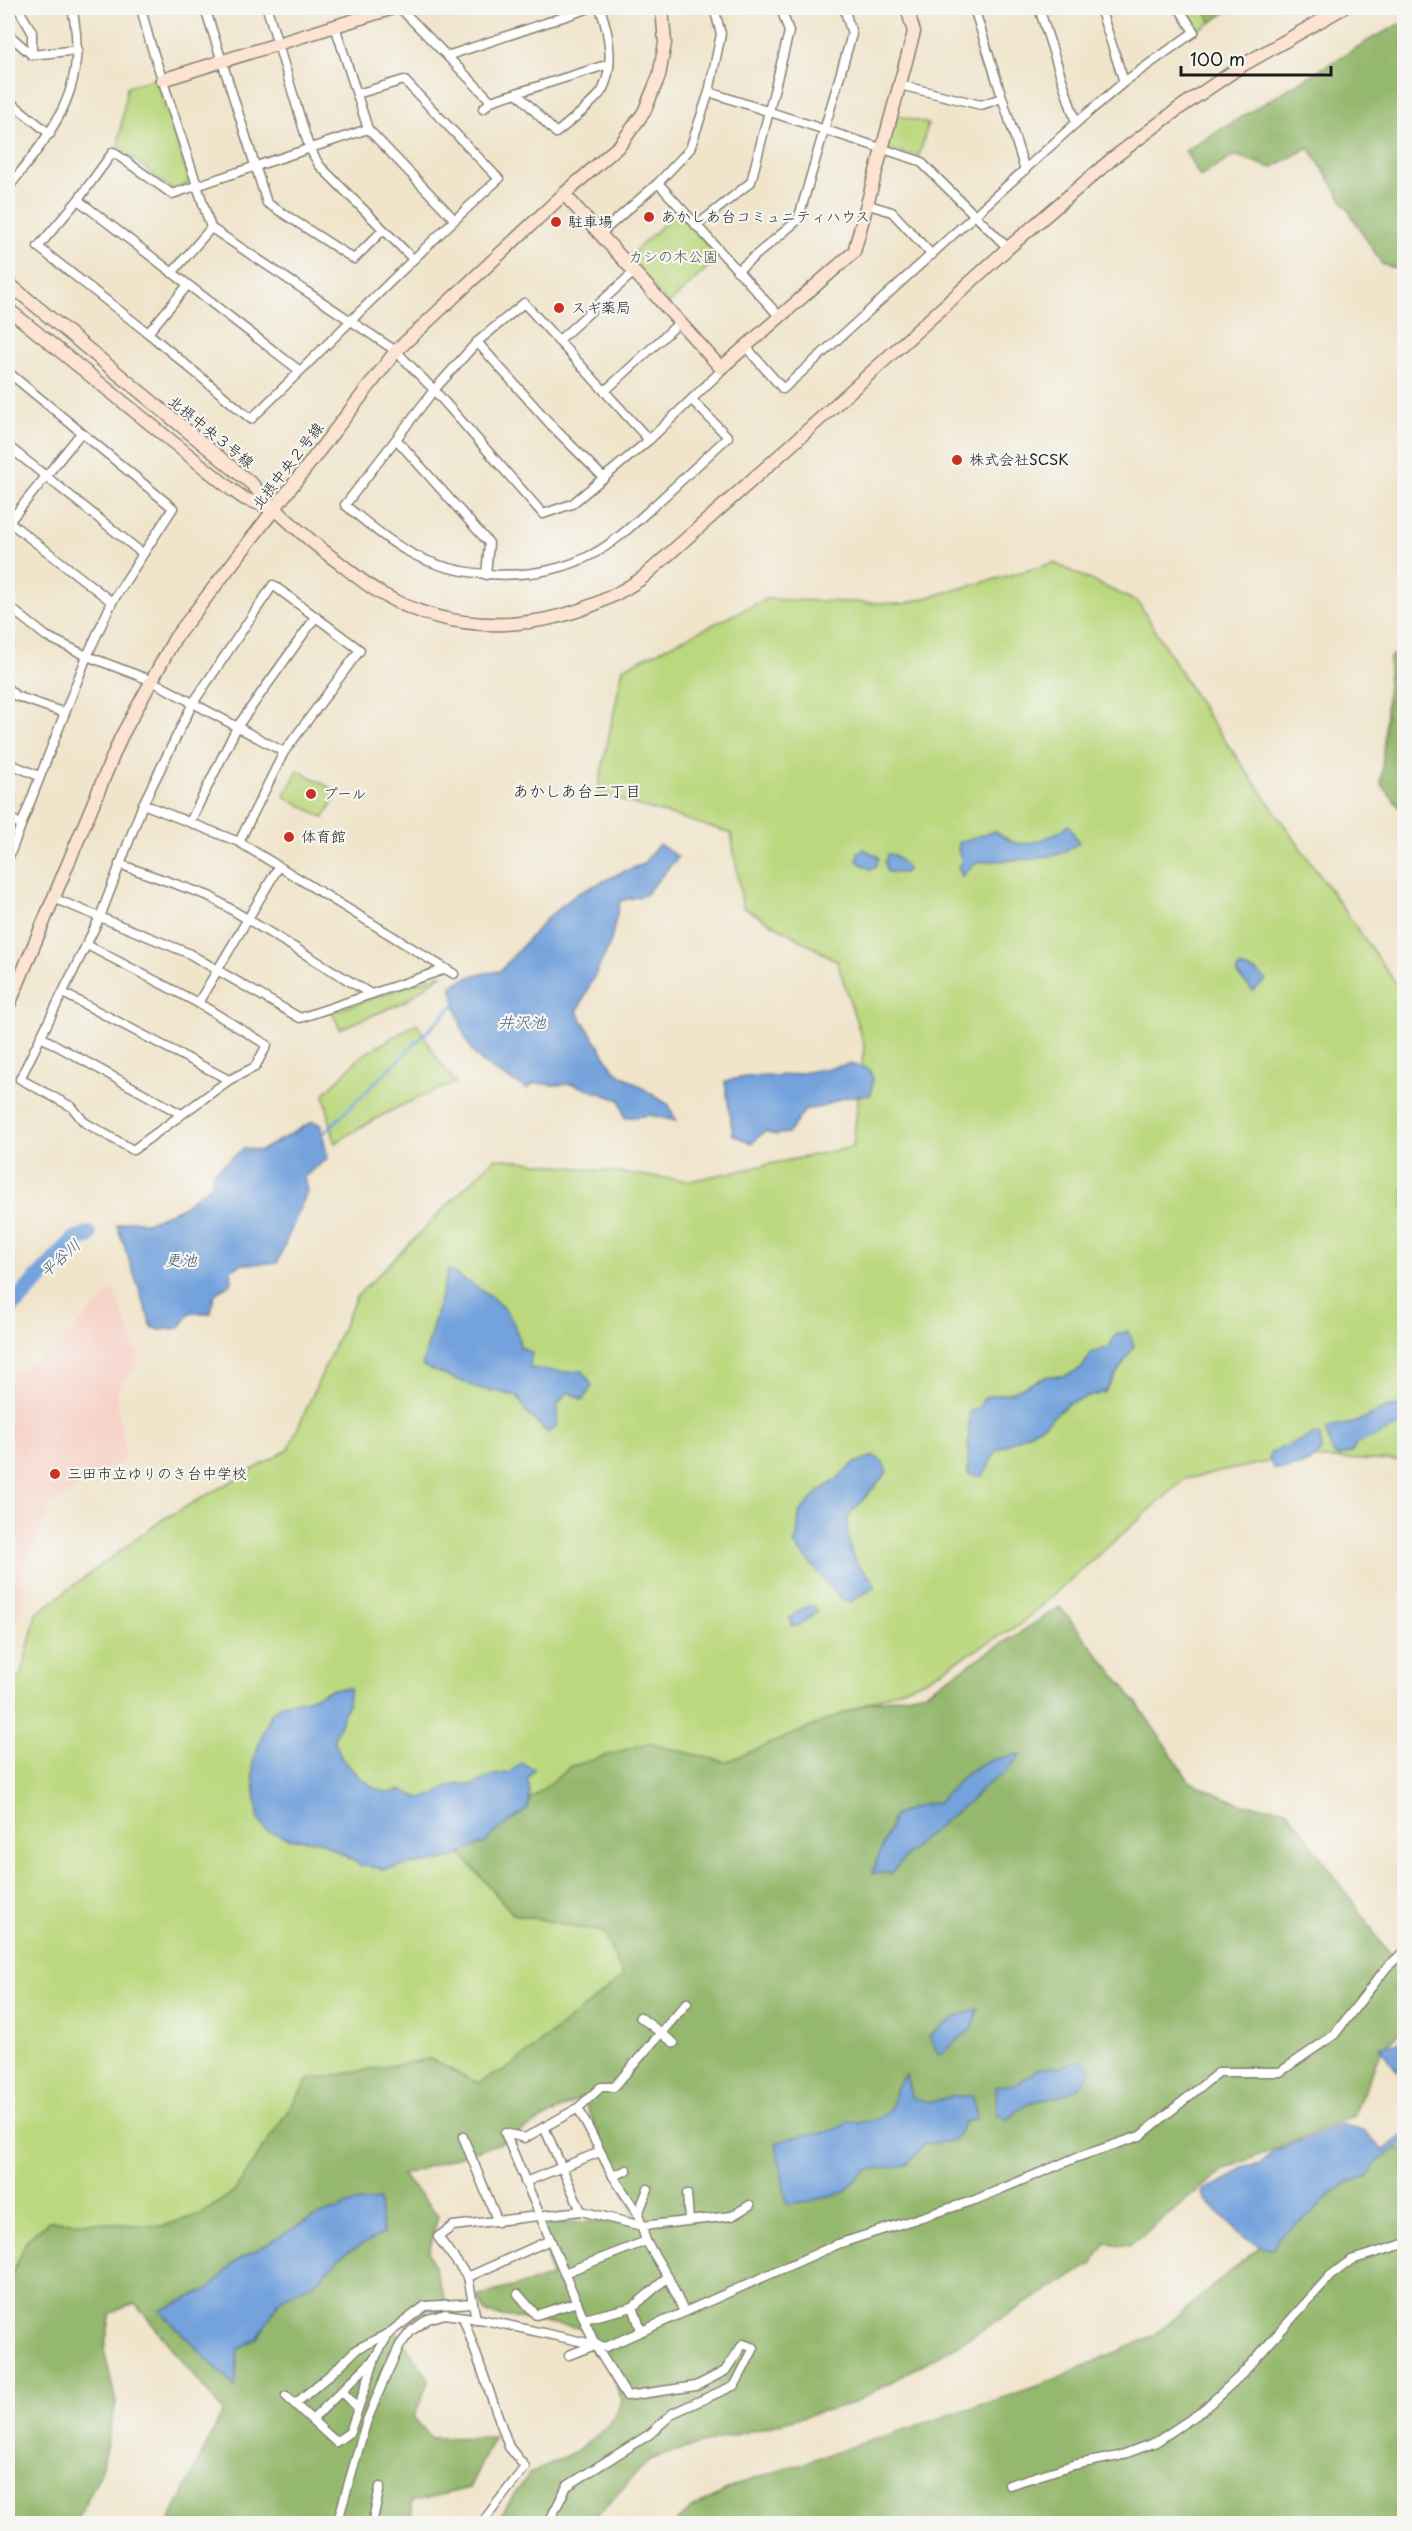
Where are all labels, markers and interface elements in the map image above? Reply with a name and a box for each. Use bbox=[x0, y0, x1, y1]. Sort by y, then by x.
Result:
scale bar bbox=[1181, 39, 1331, 77]
text: 100 m bbox=[1190, 45, 1245, 72]
place label: あかしあ台コミュニティハウス bbox=[661, 204, 870, 227]
place label: 駐車場 bbox=[568, 209, 613, 232]
marker: あかしあ台コミュニティハウス bbox=[642, 210, 656, 224]
marker: 駐車場 bbox=[549, 215, 563, 229]
park label: カシの木公園 bbox=[628, 244, 718, 267]
place label: スギ薬局 bbox=[571, 295, 631, 318]
marker: スギ薬局 bbox=[552, 301, 566, 315]
street label: 北摂中央３号線 bbox=[164, 389, 260, 473]
street label: 北摂中央２号線 bbox=[245, 417, 328, 514]
place label: 株式会社SCSK bbox=[969, 447, 1069, 470]
marker: 株式会社SCSK bbox=[950, 453, 964, 467]
district label: あかしあ台二丁目 bbox=[513, 778, 641, 802]
place label: プール bbox=[323, 781, 366, 804]
marker: プール bbox=[304, 787, 318, 801]
place label: 体育館 bbox=[301, 824, 346, 847]
marker: 体育館 bbox=[282, 830, 296, 844]
water label: 井沢池 bbox=[498, 1009, 547, 1033]
water label: 平谷川 bbox=[33, 1232, 85, 1282]
water label: 更池 bbox=[165, 1247, 198, 1271]
place label: 三田市立ゆりのき台中学校 bbox=[67, 1461, 247, 1484]
marker: 三田市立ゆりのき台中学校 bbox=[48, 1467, 62, 1481]

